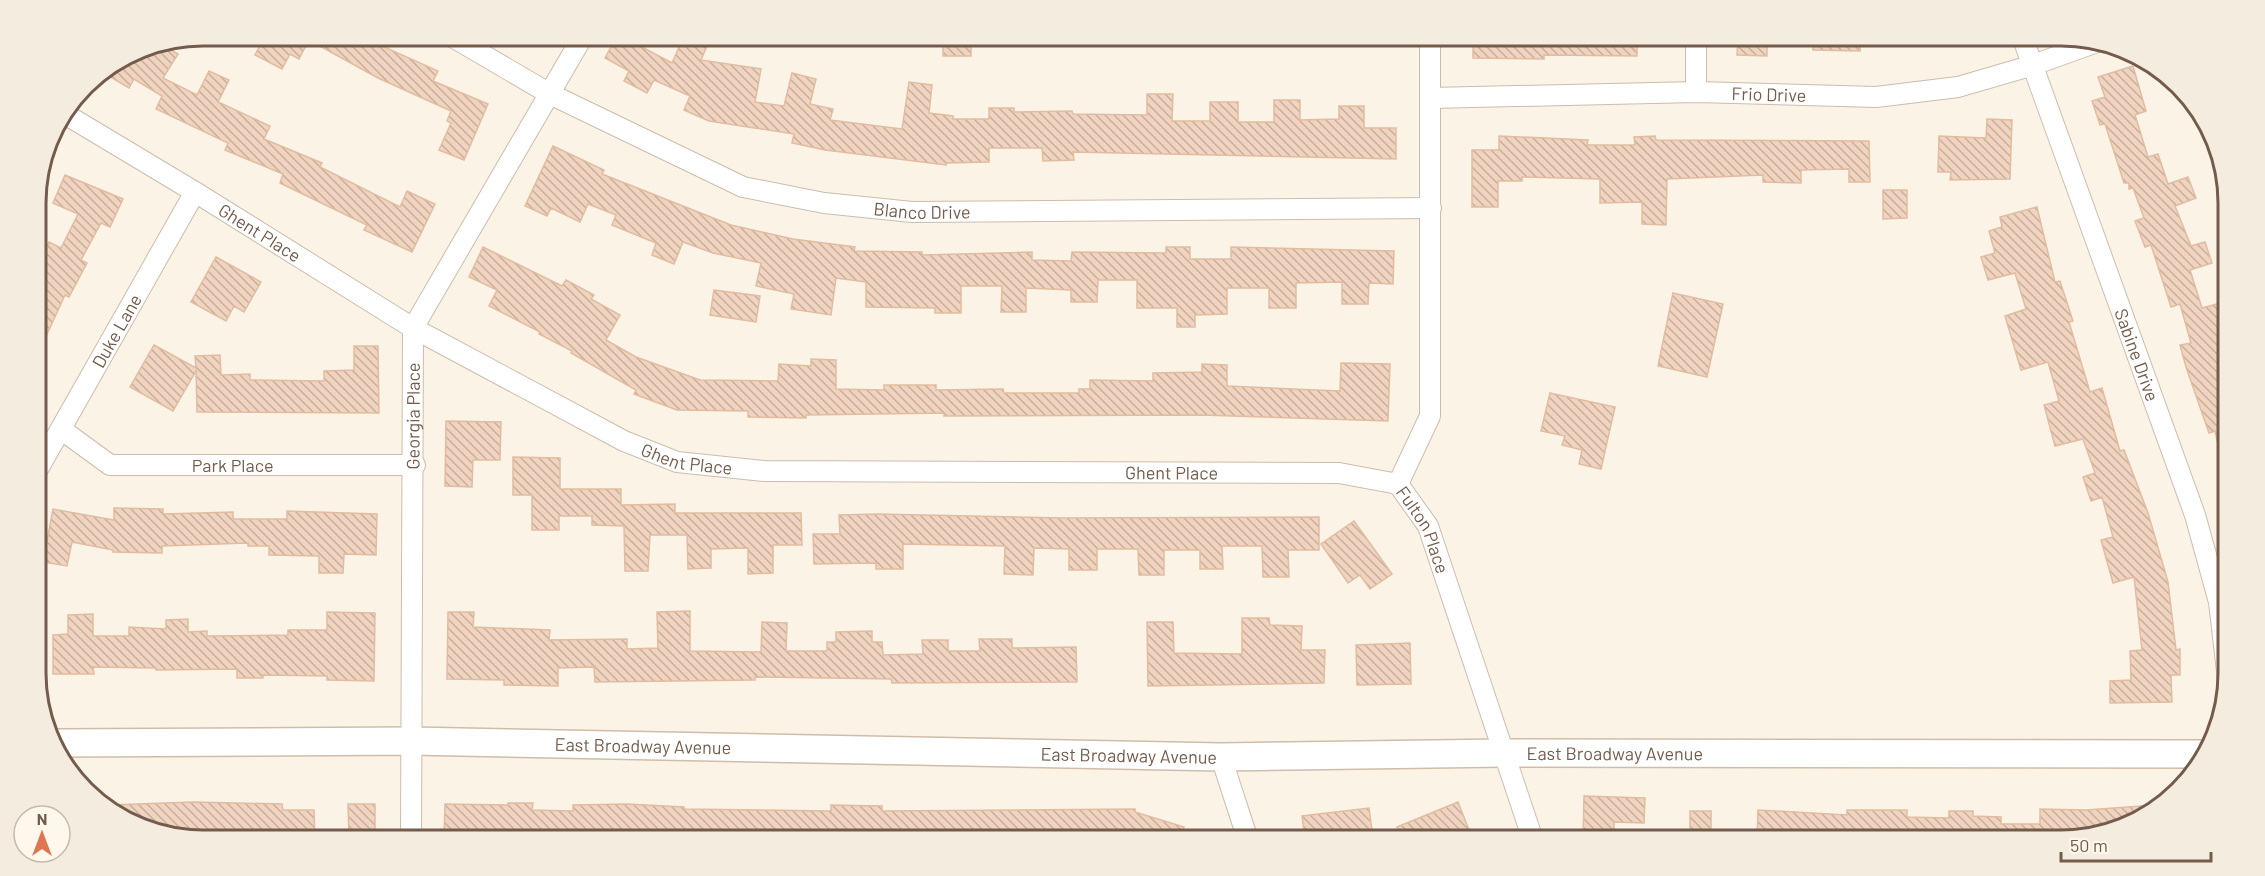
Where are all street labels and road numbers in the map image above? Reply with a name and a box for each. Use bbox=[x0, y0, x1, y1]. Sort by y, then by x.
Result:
street label: Frio Drive bbox=[1731, 82, 1807, 106]
street label: Blanco Drive bbox=[873, 197, 971, 223]
street label: Ghent Place bbox=[215, 198, 305, 266]
street label: Duke Lane bbox=[87, 290, 146, 371]
street label: Sabine Drive bbox=[2110, 305, 2164, 404]
street label: Georgia Place bbox=[401, 363, 424, 469]
street label: Ghent Place bbox=[638, 438, 733, 479]
street label: Park Place bbox=[192, 454, 274, 476]
street label: Ghent Place bbox=[1125, 461, 1218, 484]
street label: Fulton Place bbox=[1392, 482, 1454, 576]
street label: East Broadway Avenue bbox=[554, 733, 731, 758]
street label: East Broadway Avenue bbox=[1040, 742, 1217, 768]
street label: East Broadway Avenue bbox=[1527, 742, 1703, 764]

